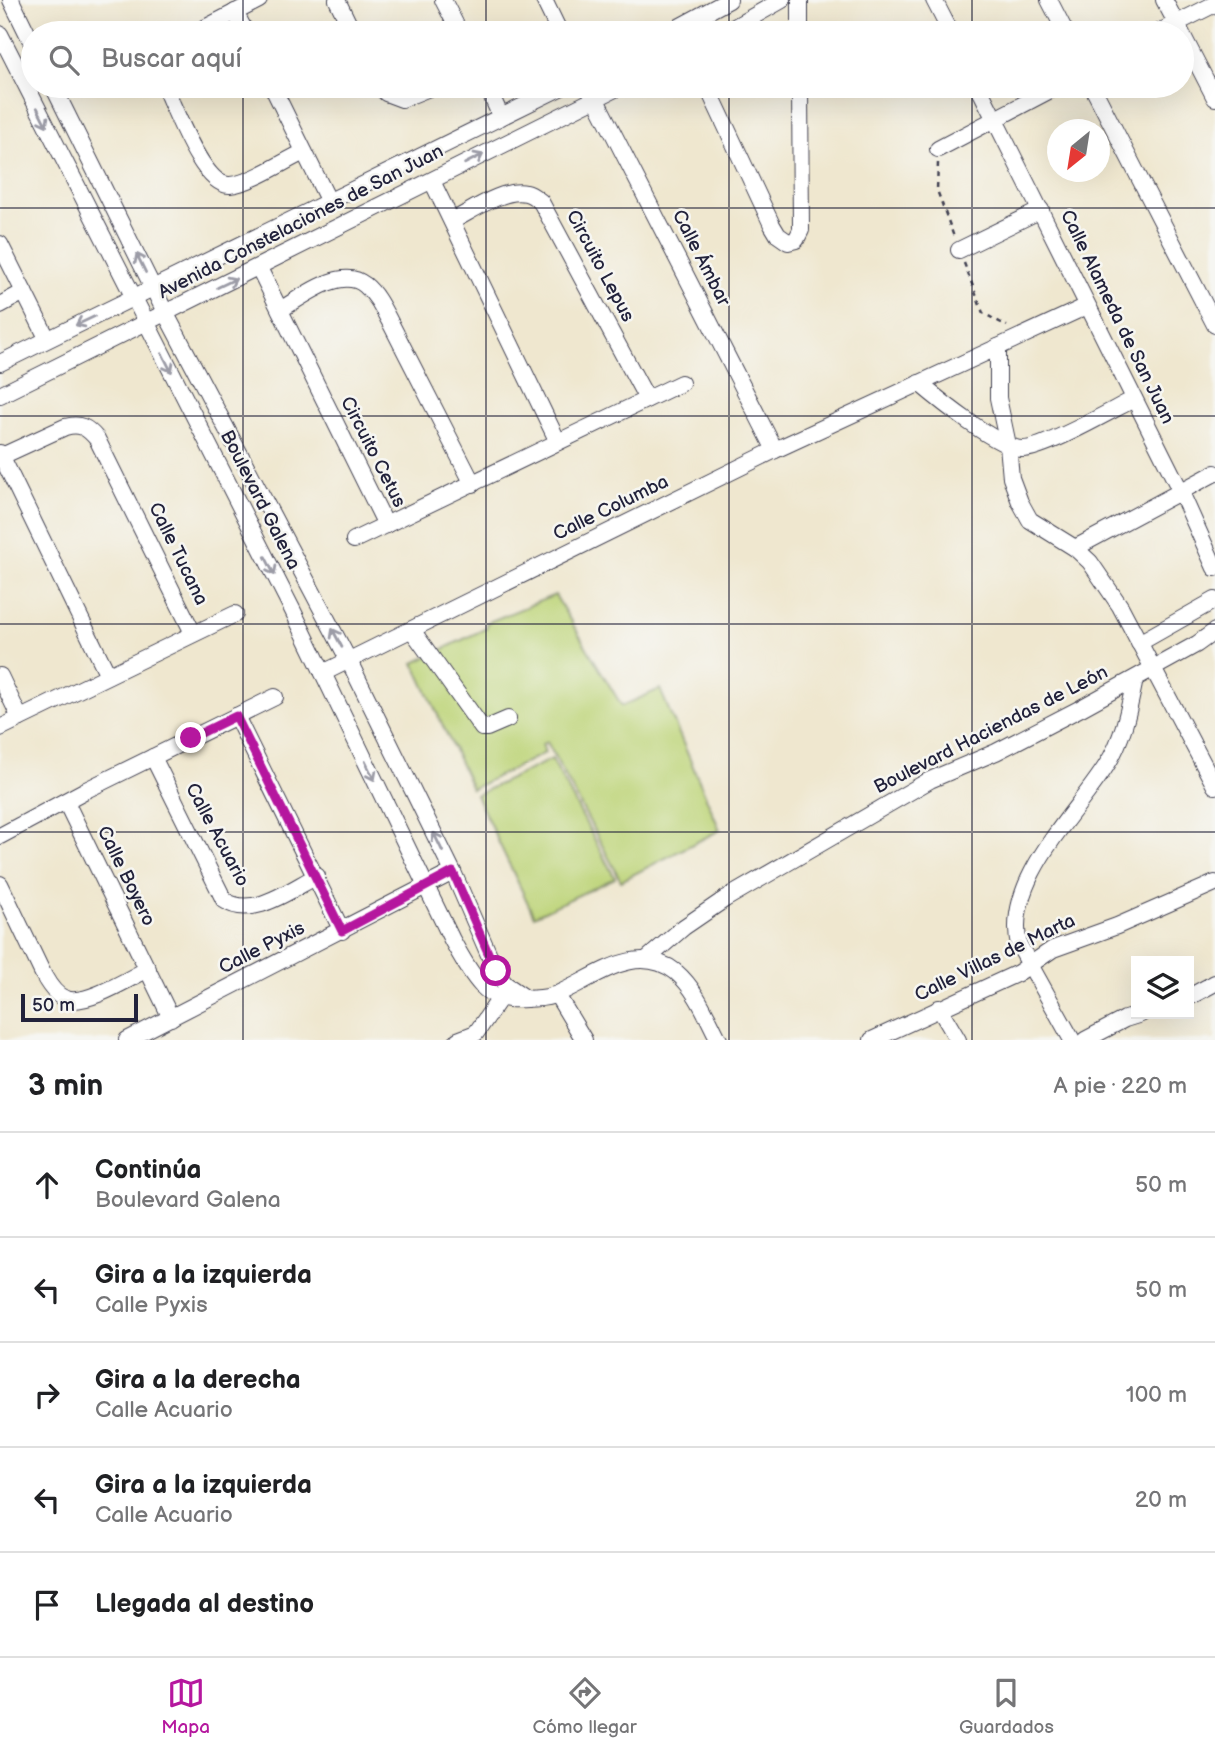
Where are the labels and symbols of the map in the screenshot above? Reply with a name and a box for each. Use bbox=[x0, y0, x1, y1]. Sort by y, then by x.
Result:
one-way arrow bbox=[36, 106, 49, 127]
north arrow bbox=[1047, 119, 1110, 182]
street label: Avenida Constelaciones de San Juan bbox=[155, 140, 447, 304]
one-way arrow bbox=[463, 152, 484, 166]
street label: Circuito Lepus bbox=[561, 206, 639, 326]
street label: Calle Ámbar bbox=[667, 206, 736, 311]
street label: Calle Alameda de San Juan bbox=[1055, 206, 1179, 428]
one-way arrow bbox=[133, 253, 147, 274]
one-way arrow bbox=[216, 276, 237, 290]
one-way arrow bbox=[75, 314, 96, 328]
one-way arrow bbox=[161, 353, 175, 373]
street label: Circuito Cetus bbox=[335, 393, 411, 511]
street label: Boulevard Galena bbox=[215, 426, 305, 574]
street label: Calle Columba bbox=[550, 470, 672, 546]
street label: Calle Tucana bbox=[143, 499, 213, 609]
one-way arrow bbox=[264, 556, 278, 576]
one-way arrow bbox=[329, 628, 343, 649]
street label: Boulevard Haciendas de León bbox=[870, 661, 1112, 799]
route end bbox=[175, 722, 206, 753]
one-way arrow bbox=[364, 760, 378, 781]
street label: Calle Acuario bbox=[180, 779, 254, 891]
street label: Calle Boyero bbox=[92, 822, 160, 930]
one-way arrow bbox=[431, 832, 445, 853]
street label: Calle Villas de Marta bbox=[911, 909, 1079, 1007]
street label: Calle Pyxis bbox=[215, 917, 309, 979]
route start bbox=[480, 955, 511, 986]
scale bar bbox=[21, 991, 138, 1023]

